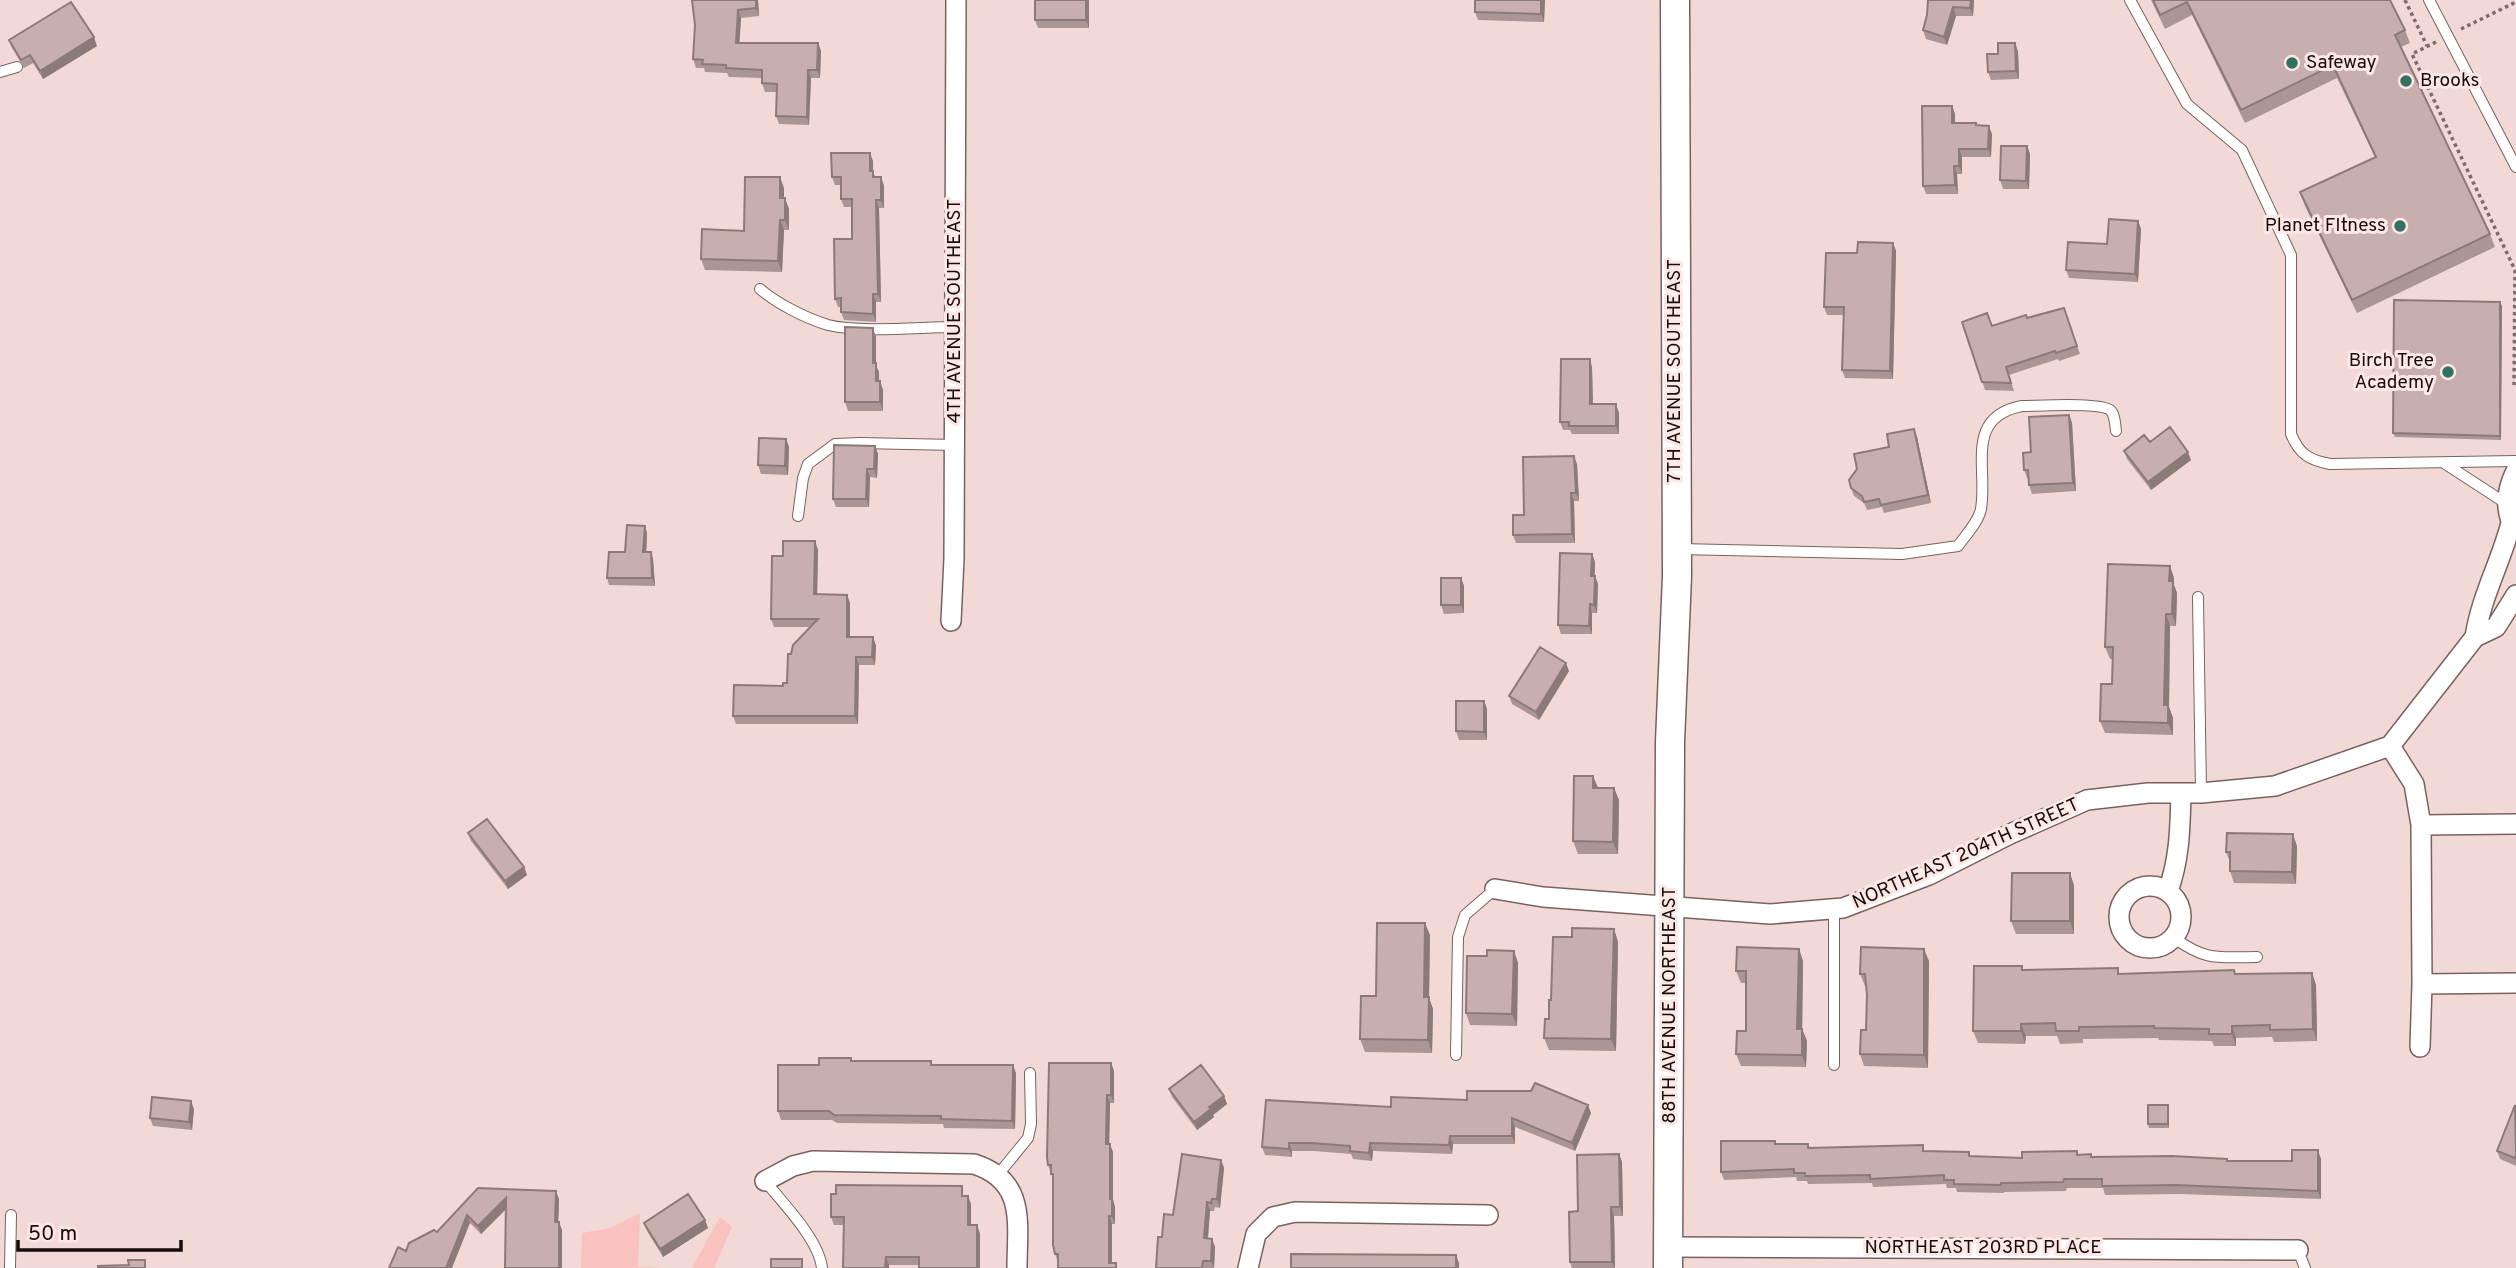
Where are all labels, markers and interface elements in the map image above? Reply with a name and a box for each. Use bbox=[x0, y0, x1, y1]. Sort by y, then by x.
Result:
place label: Safeway bbox=[2306, 51, 2377, 75]
marker: Safeway bbox=[2284, 55, 2300, 71]
place label: Brooks bbox=[2420, 69, 2480, 93]
marker: Brooks bbox=[2398, 73, 2414, 89]
street label: 4TH AVENUE SOUTHEAST bbox=[943, 199, 967, 423]
place label: Planet FItness bbox=[2265, 214, 2386, 238]
marker: Planet FItness bbox=[2392, 218, 2408, 234]
street label: 7TH AVENUE SOUTHEAST bbox=[1663, 259, 1687, 483]
place label: Birch Tree Academy bbox=[2349, 349, 2434, 395]
marker: Birch Tree Academy bbox=[2440, 364, 2456, 380]
street label: NORTHEAST 204TH STREET bbox=[1849, 793, 2083, 915]
street label: 88TH AVENUE NORTHEAST bbox=[1658, 886, 1682, 1124]
scale bar bbox=[18, 1208, 180, 1252]
text: 50 m bbox=[28, 1221, 77, 1248]
street label: NORTHEAST 203RD PLACE bbox=[1864, 1236, 2102, 1260]

